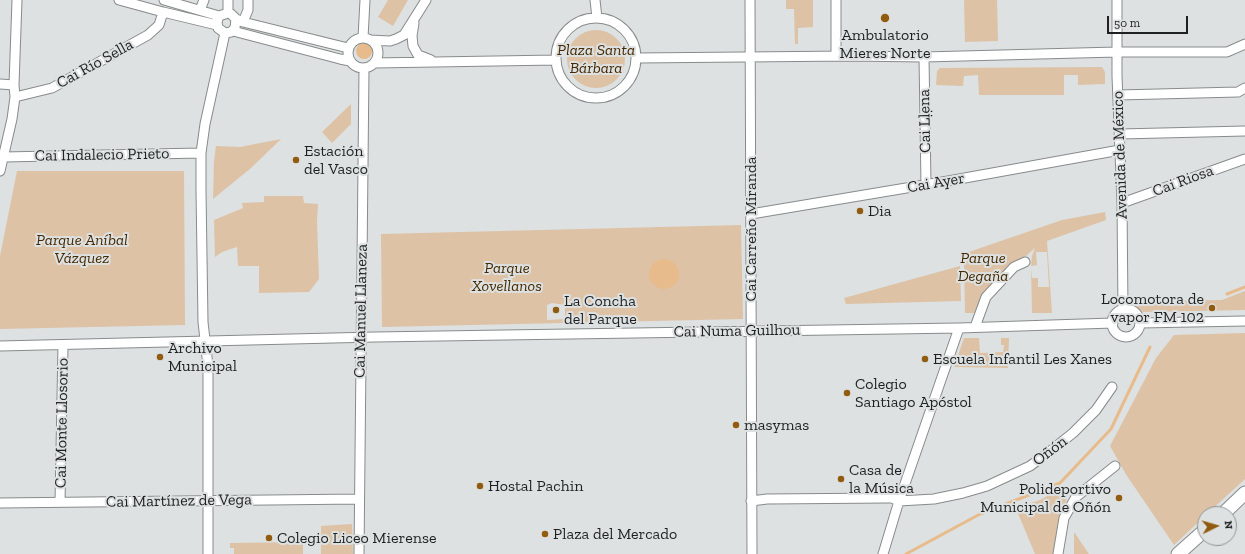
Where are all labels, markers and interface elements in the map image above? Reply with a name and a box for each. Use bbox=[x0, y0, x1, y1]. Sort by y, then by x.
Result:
scale bar bbox=[1109, 8, 1190, 34]
marker: Ambulatorio Mieres Norte bbox=[879, 12, 891, 24]
text: 50 m bbox=[1114, 16, 1140, 30]
place label: Ambulatorio Mieres Norte bbox=[840, 25, 930, 63]
street label: Cai Río Sella bbox=[53, 35, 137, 93]
park label: Plaza Santa Bárbara bbox=[557, 40, 635, 78]
street label: Cai Ḷḷena bbox=[915, 89, 935, 153]
street label: Avenida de México bbox=[1108, 91, 1132, 219]
place label: Estación del Vasco bbox=[304, 141, 368, 179]
street label: Cai Indalecio Prieto bbox=[35, 144, 169, 166]
marker: Estación del Vasco bbox=[291, 155, 301, 165]
street label: Cai Carreño Miranda bbox=[741, 157, 761, 301]
street label: Cai Riosa bbox=[1150, 161, 1216, 201]
street label: Cai Ayer bbox=[906, 169, 966, 197]
place label: Dia bbox=[868, 201, 891, 221]
marker: Dia bbox=[855, 206, 865, 216]
park label: Parque Aníbal Vázquez bbox=[36, 230, 128, 268]
street label: Cai Manuel Llaneza bbox=[350, 244, 372, 378]
park label: Parque Degaña bbox=[958, 248, 1008, 286]
park label: Parque Xovellanos bbox=[472, 258, 542, 296]
place label: Locomotora de vapor FM 102 bbox=[1101, 289, 1204, 327]
place label: La Concha del Parque bbox=[564, 291, 637, 329]
marker: Locomotora de vapor FM 102 bbox=[1207, 303, 1217, 313]
marker: La Concha del Parque bbox=[551, 305, 561, 315]
street label: Cai Numa Guilhou bbox=[673, 320, 801, 342]
place label: Archivo Municipal bbox=[168, 338, 237, 376]
place label: Escuela Infantil Les Xanes bbox=[933, 349, 1112, 369]
marker: Archivo Municipal bbox=[155, 352, 165, 362]
marker: Escuela Infantil Les Xanes bbox=[920, 354, 930, 364]
street label: Cai Monte Llosorio bbox=[51, 358, 73, 488]
place label: Colegio Santiago Apóstol bbox=[855, 374, 972, 412]
marker: Colegio Santiago Apóstol bbox=[842, 388, 852, 398]
place label: masymas bbox=[744, 415, 809, 435]
marker: masymas bbox=[731, 420, 741, 430]
street label: Oñón bbox=[1029, 432, 1071, 470]
place label: Casa de la Música bbox=[849, 460, 914, 498]
marker: Casa de la Música bbox=[836, 474, 846, 484]
place label: Hostal Pachin bbox=[488, 476, 583, 496]
place label: Polideportivo Municipal de Oñón bbox=[980, 479, 1111, 517]
marker: Hostal Pachin bbox=[475, 481, 485, 491]
street label: Cai Martínez de Vega bbox=[106, 490, 252, 512]
marker: Polideportivo Municipal de Oñón bbox=[1114, 493, 1124, 503]
north arrow bbox=[1197, 506, 1237, 546]
text: N bbox=[1222, 520, 1235, 530]
place label: Plaza del Mercado bbox=[553, 524, 677, 544]
place label: Colegio Liceo Mierense bbox=[277, 528, 436, 548]
marker: Plaza del Mercado bbox=[540, 529, 550, 539]
marker: Colegio Liceo Mierense bbox=[264, 533, 274, 543]

